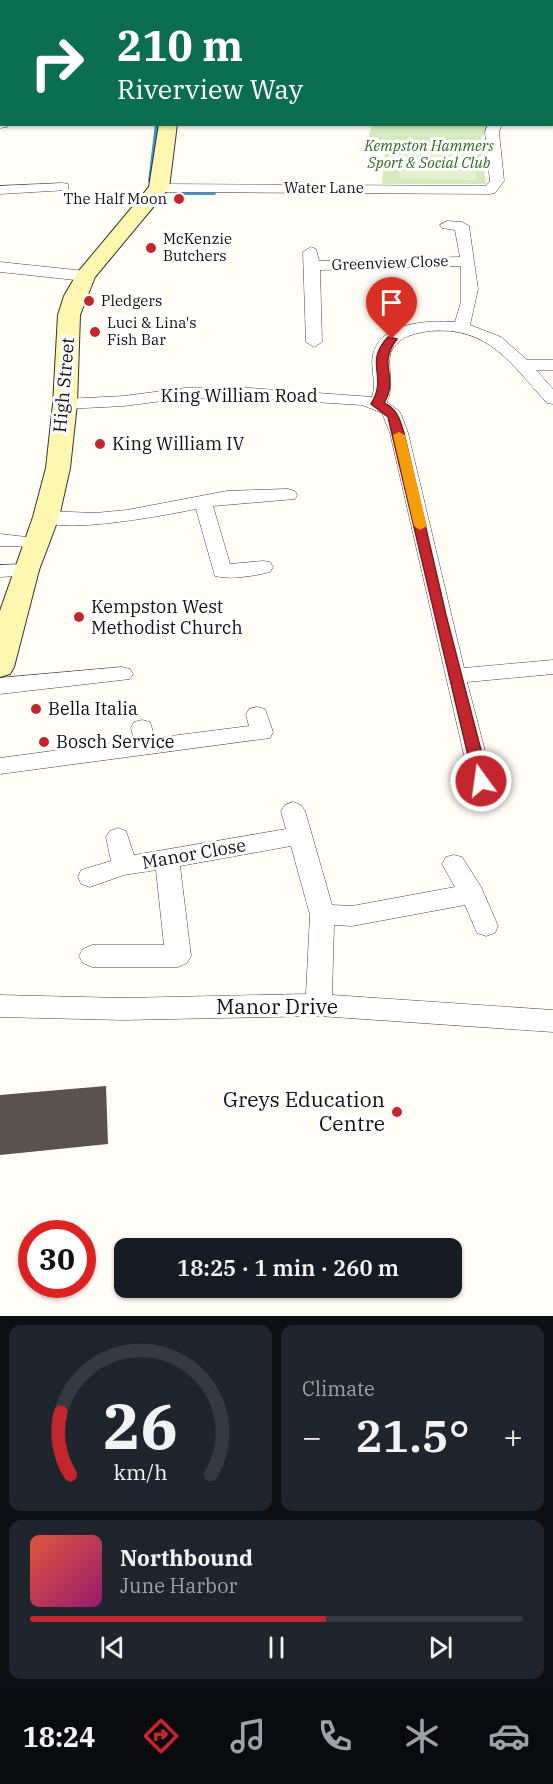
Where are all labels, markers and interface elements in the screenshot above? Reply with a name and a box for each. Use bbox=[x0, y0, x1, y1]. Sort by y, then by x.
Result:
text: 210 m bbox=[117, 18, 243, 73]
icon: right bbox=[18, 24, 96, 102]
text: Riverview Way bbox=[117, 71, 303, 106]
park label: Kempston Hammers Sport & Social Club bbox=[363, 136, 494, 172]
street label: Water Lane bbox=[284, 178, 364, 197]
place label: The Half Moon bbox=[63, 189, 167, 208]
marker: The Half Moon bbox=[172, 192, 186, 206]
place label: McKenzie Butchers bbox=[163, 229, 232, 265]
marker: McKenzie Butchers bbox=[144, 241, 158, 255]
street label: Greenview Close bbox=[331, 251, 449, 274]
pin bbox=[366, 277, 417, 339]
icon: arrive bbox=[375, 286, 408, 319]
place label: Pledgers bbox=[101, 291, 162, 310]
marker: Pledgers bbox=[82, 294, 96, 308]
place label: Luci & Lina's Fish Bar bbox=[107, 313, 197, 349]
marker: Luci & Lina's Fish Bar bbox=[88, 325, 102, 339]
street label: High Street bbox=[48, 336, 79, 434]
street label: King William Road bbox=[160, 384, 318, 407]
place label: King William IV bbox=[112, 432, 245, 455]
marker: King William IV bbox=[93, 437, 107, 451]
place label: Kempston West Methodist Church bbox=[91, 595, 243, 639]
marker: Kempston West Methodist Church bbox=[72, 610, 86, 624]
place label: Bella Italia bbox=[48, 697, 138, 720]
marker: Bella Italia bbox=[29, 702, 43, 716]
place label: Bosch Service bbox=[56, 730, 174, 753]
marker: Bosch Service bbox=[37, 735, 51, 749]
position arrow bbox=[449, 749, 513, 813]
street label: Manor Close bbox=[140, 833, 248, 874]
street label: Manor Drive bbox=[216, 992, 338, 1020]
place label: Greys Education Centre bbox=[223, 1085, 385, 1137]
marker: Greys Education Centre bbox=[390, 1105, 404, 1119]
speed limit sign: 30 bbox=[18, 1220, 96, 1298]
text: 18:25 · 1 min · 260 m bbox=[177, 1253, 399, 1282]
text: Climate bbox=[302, 1375, 375, 1402]
text: 26 bbox=[103, 1385, 178, 1466]
text: 21.5° bbox=[355, 1406, 470, 1464]
text: − bbox=[302, 1415, 322, 1458]
text: + bbox=[503, 1415, 523, 1458]
text: km/h bbox=[113, 1458, 168, 1486]
text: Northbound bbox=[120, 1543, 253, 1572]
text: June Harbor bbox=[120, 1572, 237, 1599]
icon: previous bbox=[96, 1631, 129, 1664]
icon: pause bbox=[260, 1631, 293, 1664]
icon: next bbox=[424, 1631, 457, 1664]
icon: directions bbox=[140, 1715, 182, 1757]
icon: music bbox=[227, 1715, 269, 1757]
icon: phone bbox=[314, 1715, 356, 1757]
icon: climate bbox=[401, 1715, 443, 1757]
icon: car bbox=[488, 1715, 530, 1757]
text: 18:24 bbox=[23, 1719, 95, 1754]

